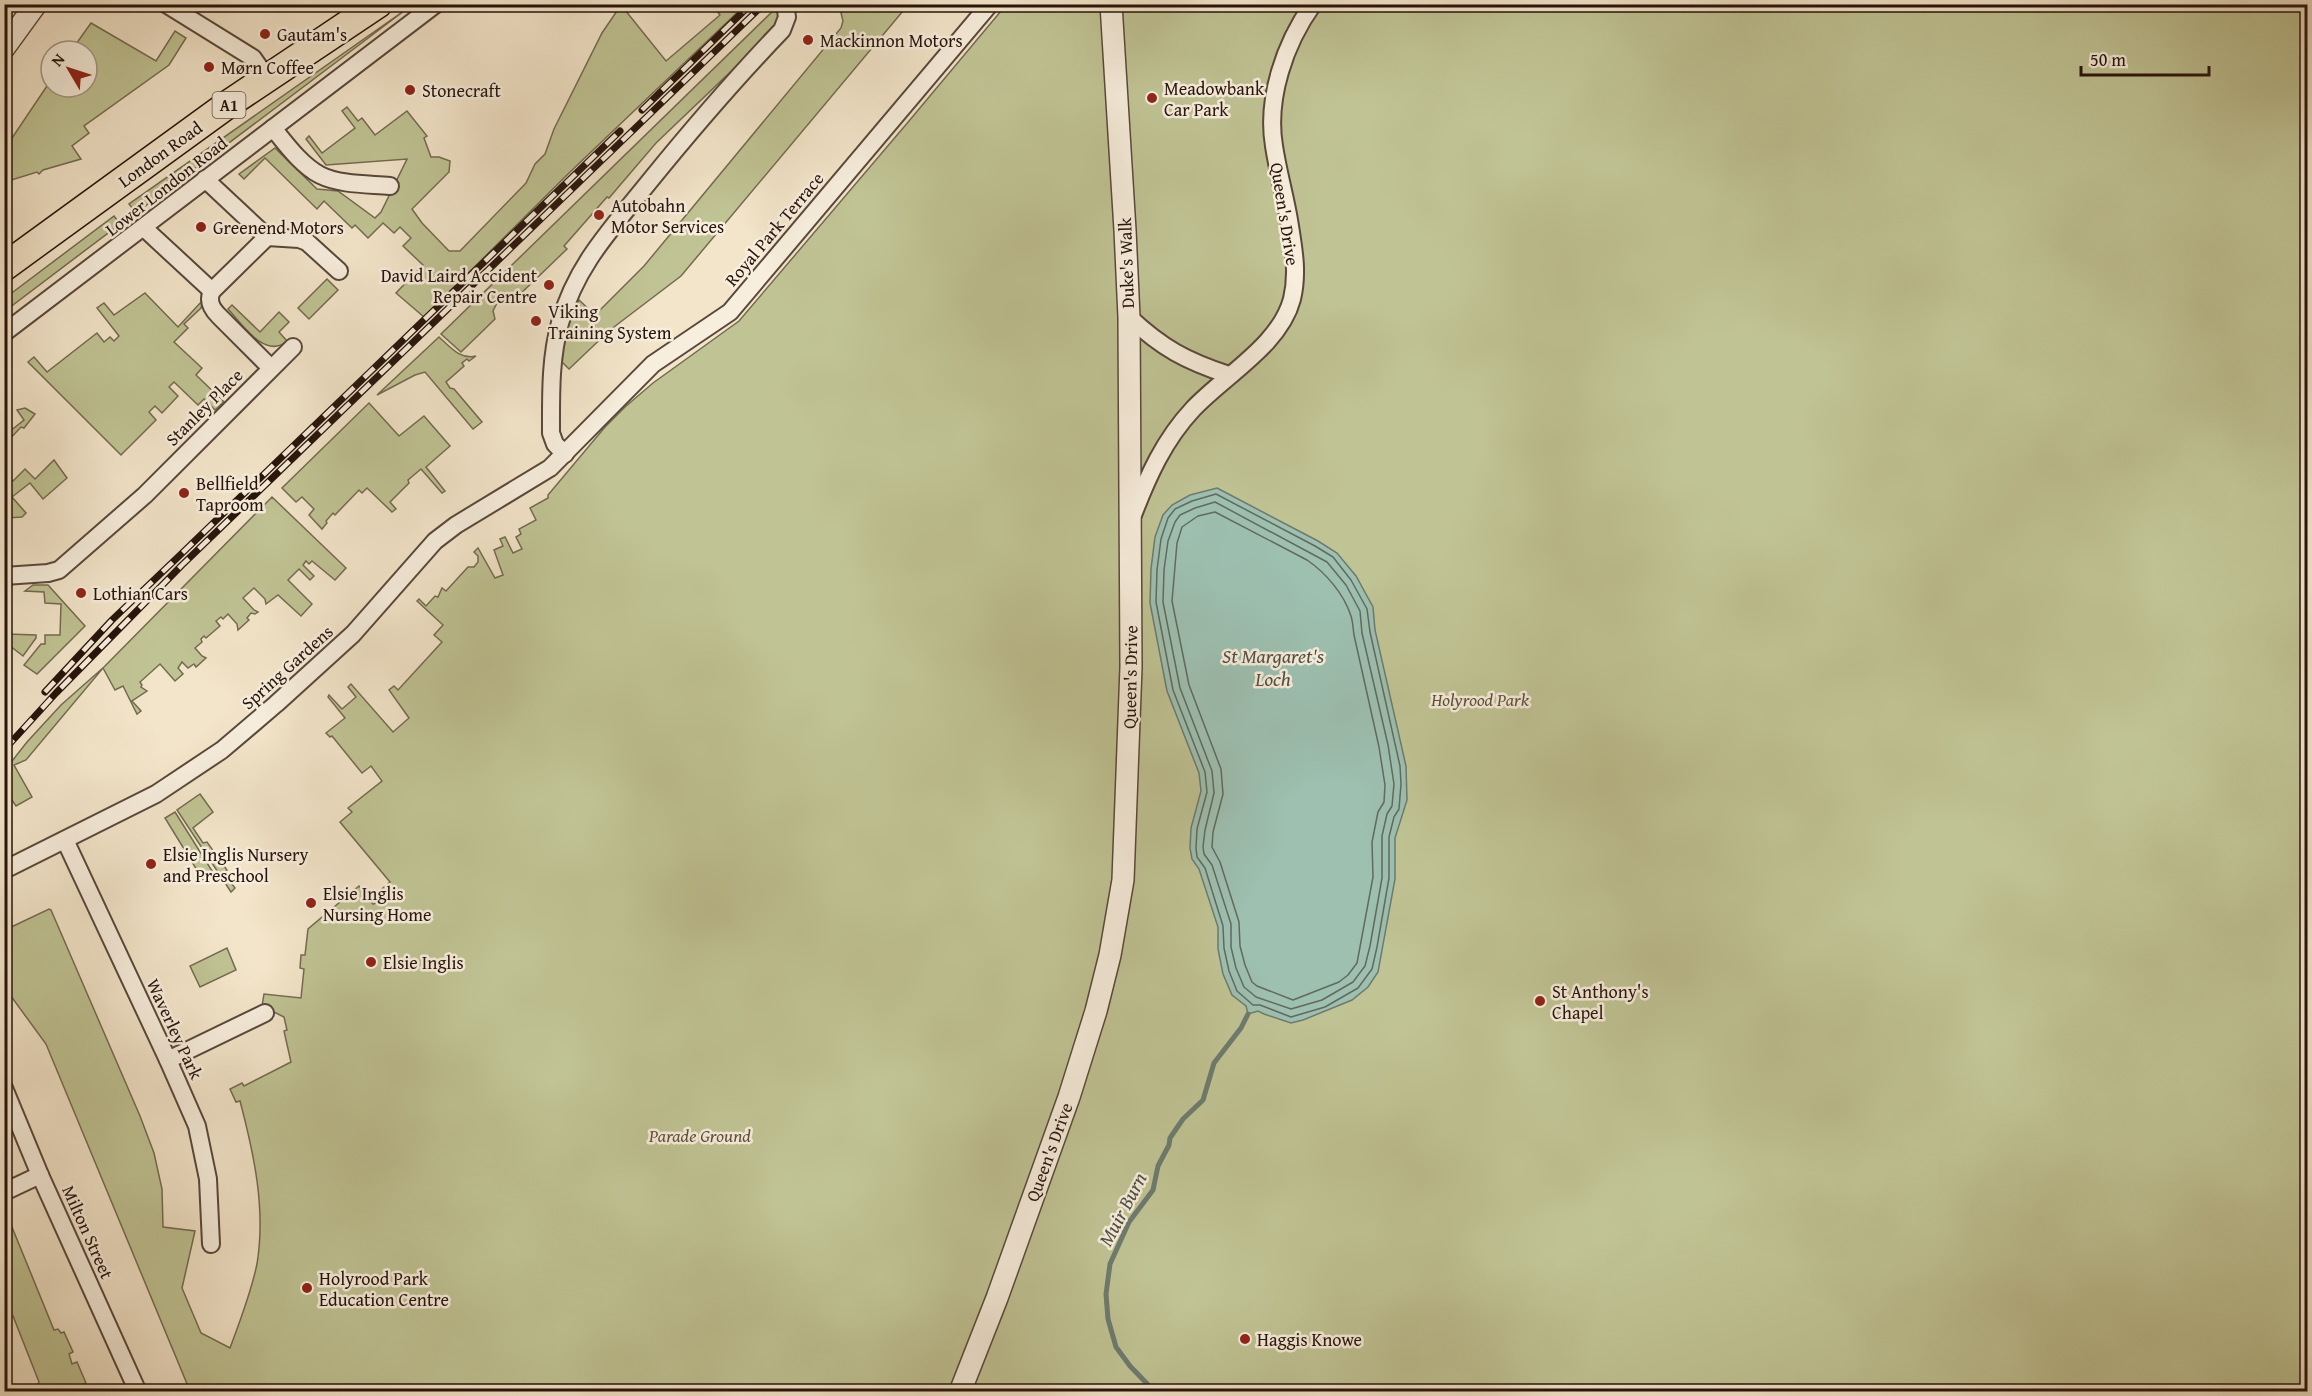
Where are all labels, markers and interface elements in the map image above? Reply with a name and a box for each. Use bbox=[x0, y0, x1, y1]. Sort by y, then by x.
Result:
place label: Gautam's bbox=[277, 21, 347, 48]
marker: Gautam's bbox=[258, 27, 272, 41]
place label: Mackinnon Motors bbox=[820, 27, 963, 54]
marker: Mackinnon Motors bbox=[801, 33, 815, 47]
north arrow bbox=[39, 39, 99, 99]
scale bar bbox=[2081, 39, 2208, 77]
text: 50 m bbox=[2090, 46, 2126, 73]
text: N bbox=[45, 48, 70, 71]
place label: Mørn Coffee bbox=[221, 54, 314, 81]
marker: Mørn Coffee bbox=[202, 60, 216, 74]
place label: Meadowbank Car Park bbox=[1164, 75, 1265, 123]
place label: Stonecraft bbox=[422, 77, 501, 104]
marker: Stonecraft bbox=[403, 83, 417, 97]
marker: Meadowbank Car Park bbox=[1145, 91, 1159, 105]
road number: A1 bbox=[212, 92, 246, 118]
street label: London Road bbox=[112, 114, 208, 194]
street label: Lower London Road bbox=[99, 129, 233, 242]
street label: Queen's Drive bbox=[1264, 161, 1306, 267]
street label: Royal Park Terrace bbox=[718, 166, 830, 292]
place label: Autobahn Motor Services bbox=[611, 192, 724, 240]
marker: Autobahn Motor Services bbox=[592, 208, 606, 222]
place label: Greenend Motors bbox=[213, 214, 344, 241]
street label: Duke's Walk bbox=[1111, 216, 1141, 309]
marker: Greenend Motors bbox=[194, 220, 208, 234]
place label: David Laird Accident Repair Centre bbox=[381, 262, 538, 310]
marker: David Laird Accident Repair Centre bbox=[542, 278, 556, 292]
place label: Viking Training System bbox=[548, 298, 672, 346]
marker: Viking Training System bbox=[529, 314, 543, 328]
street label: Stanley Place bbox=[159, 362, 249, 452]
place label: Bellfield Taproom bbox=[196, 470, 264, 518]
marker: Bellfield Taproom bbox=[177, 486, 191, 500]
place label: Lothian Cars bbox=[93, 580, 188, 607]
marker: Lothian Cars bbox=[74, 586, 88, 600]
street label: Spring Gardens bbox=[235, 618, 339, 716]
street label: Queen's Drive bbox=[1116, 625, 1144, 729]
water label: St Margaret's Loch bbox=[1222, 641, 1325, 693]
park label: Holyrood Park bbox=[1430, 686, 1530, 713]
place label: Elsie Inglis Nursery and Preschool bbox=[163, 841, 309, 889]
marker: Elsie Inglis Nursery and Preschool bbox=[144, 857, 158, 871]
place label: Elsie Inglis Nursing Home bbox=[323, 880, 431, 928]
marker: Elsie Inglis Nursing Home bbox=[304, 896, 318, 910]
place label: Elsie Inglis bbox=[383, 949, 464, 976]
marker: Elsie Inglis bbox=[364, 955, 378, 969]
street label: Waverley Park bbox=[140, 974, 211, 1085]
place label: St Anthony's Chapel bbox=[1552, 978, 1649, 1026]
marker: St Anthony's Chapel bbox=[1533, 994, 1547, 1008]
street label: Queen's Drive bbox=[1019, 1099, 1079, 1205]
park label: Parade Ground bbox=[648, 1122, 751, 1149]
water label: Muir Burn bbox=[1090, 1167, 1154, 1251]
street label: Milton Street bbox=[55, 1181, 121, 1284]
place label: Holyrood Park Education Centre bbox=[319, 1265, 449, 1313]
marker: Holyrood Park Education Centre bbox=[300, 1281, 314, 1295]
place label: Haggis Knowe bbox=[1257, 1326, 1362, 1353]
marker: Haggis Knowe bbox=[1238, 1332, 1252, 1346]

